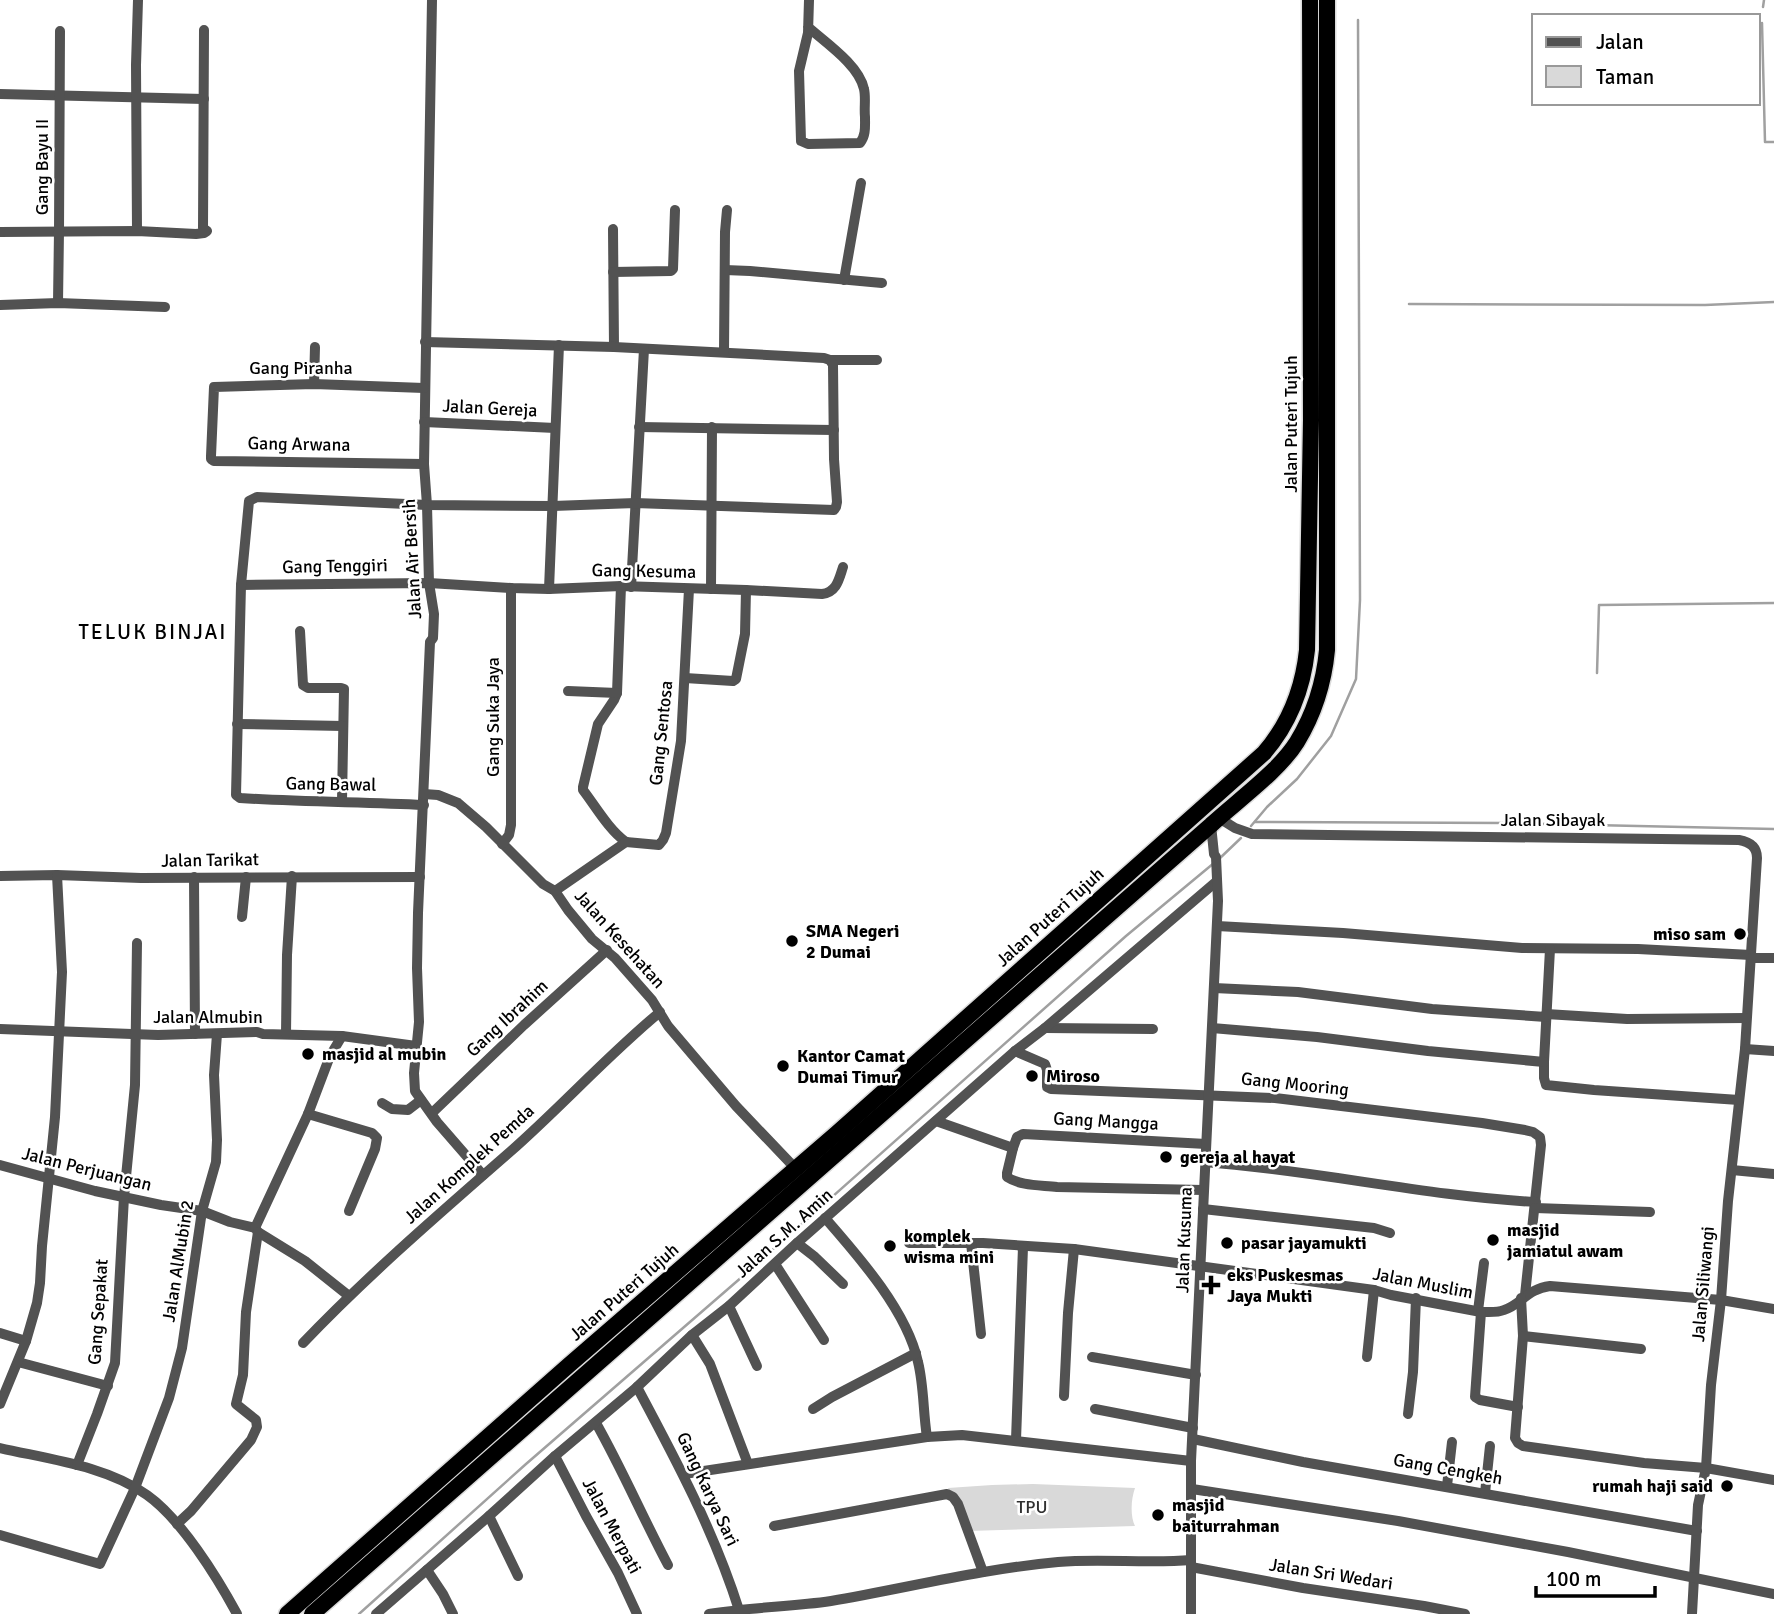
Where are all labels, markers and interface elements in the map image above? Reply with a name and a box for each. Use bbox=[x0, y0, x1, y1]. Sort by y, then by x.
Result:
legend bbox=[1532, 14, 1760, 105]
text: Jalan bbox=[1596, 29, 1644, 55]
text: Taman bbox=[1596, 64, 1654, 90]
street label: Gang Bayu II bbox=[31, 119, 53, 215]
street label: Jalan Puteri Tujuh bbox=[1280, 355, 1302, 493]
street label: Gang Piranha bbox=[249, 357, 353, 379]
street label: Jalan Gereja bbox=[442, 395, 538, 421]
street label: Gang Arwana bbox=[247, 432, 351, 456]
street label: Jalan Air Bersih bbox=[398, 498, 426, 620]
street label: Gang Tenggiri bbox=[282, 554, 388, 578]
street label: Gang Kesuma bbox=[592, 559, 696, 583]
district label: TELUK BINJAI bbox=[79, 619, 227, 645]
street label: Gang Suka Jaya bbox=[482, 657, 504, 777]
street label: Gang Sentosa bbox=[645, 679, 677, 787]
street label: Gang Bawal bbox=[285, 772, 377, 796]
street label: Jalan Sibayak bbox=[1501, 809, 1605, 831]
street label: Jalan Tarikat bbox=[161, 848, 259, 872]
street label: Jalan Puteri Tujuh bbox=[992, 863, 1108, 971]
street label: Jalan Kesehatan bbox=[570, 885, 670, 993]
place label: SMA Negeri 2 Dumai bbox=[806, 920, 899, 963]
place label: miso sam bbox=[1653, 923, 1726, 945]
marker: miso sam bbox=[1732, 926, 1748, 942]
marker: SMA Negeri 2 Dumai bbox=[784, 933, 800, 949]
street label: Gang Ibrahim bbox=[462, 975, 552, 1061]
street label: Jalan Almubin bbox=[153, 1006, 263, 1028]
place label: masjid al mubin bbox=[322, 1043, 447, 1065]
place label: Kantor Camat Dumai Timur bbox=[797, 1045, 905, 1088]
marker: masjid al mubin bbox=[300, 1046, 316, 1062]
marker: Kantor Camat Dumai Timur bbox=[775, 1058, 791, 1074]
place label: Miroso bbox=[1046, 1065, 1100, 1087]
street label: Gang Mooring bbox=[1240, 1067, 1350, 1101]
marker: Miroso bbox=[1024, 1068, 1040, 1084]
street label: Jalan Komplek Pemda bbox=[399, 1100, 539, 1228]
street label: Gang Mangga bbox=[1053, 1107, 1159, 1135]
street label: Jalan Perjuangan bbox=[20, 1142, 154, 1196]
place label: gereja al hayat bbox=[1180, 1146, 1296, 1168]
marker: gereja al hayat bbox=[1158, 1149, 1174, 1165]
street label: Jalan S.M. Amin bbox=[731, 1184, 837, 1282]
street label: Jalan Kusuma bbox=[1171, 1186, 1197, 1294]
street label: Jalan AlMubin 2 bbox=[157, 1198, 199, 1324]
place label: masjid jamiatul awam bbox=[1507, 1219, 1623, 1262]
place label: komplek wisma mini bbox=[904, 1225, 994, 1268]
street label: Jalan Siliwangi bbox=[1687, 1225, 1719, 1343]
place label: pasar jayamukti bbox=[1241, 1232, 1367, 1254]
marker: masjid jamiatul awam bbox=[1485, 1232, 1501, 1248]
marker: pasar jayamukti bbox=[1219, 1235, 1235, 1251]
marker: komplek wisma mini bbox=[882, 1238, 898, 1254]
street label: Jalan Puteri Tujuh bbox=[565, 1239, 683, 1345]
street label: Gang Sepakat bbox=[83, 1258, 113, 1366]
street label: Jalan Muslim bbox=[1371, 1263, 1475, 1303]
place label: eks Puskesmas Jaya Mukti bbox=[1227, 1264, 1343, 1307]
marker: eks Puskesmas Jaya Mukti bbox=[1201, 1275, 1221, 1295]
street label: Gang Karya Sari bbox=[672, 1429, 744, 1549]
street label: Gang Cengkeh bbox=[1392, 1449, 1504, 1489]
street label: Jalan Merpati bbox=[578, 1475, 646, 1577]
place label: rumah haji said bbox=[1592, 1475, 1713, 1497]
marker: rumah haji said bbox=[1719, 1478, 1735, 1494]
place label: masjid baiturrahman bbox=[1172, 1494, 1280, 1537]
park label: TPU bbox=[1016, 1496, 1048, 1518]
marker: masjid baiturrahman bbox=[1150, 1507, 1166, 1523]
street label: Jalan Sri Wedari bbox=[1268, 1553, 1394, 1595]
scale bar bbox=[1536, 1554, 1655, 1598]
text: 100 m bbox=[1546, 1566, 1601, 1592]

